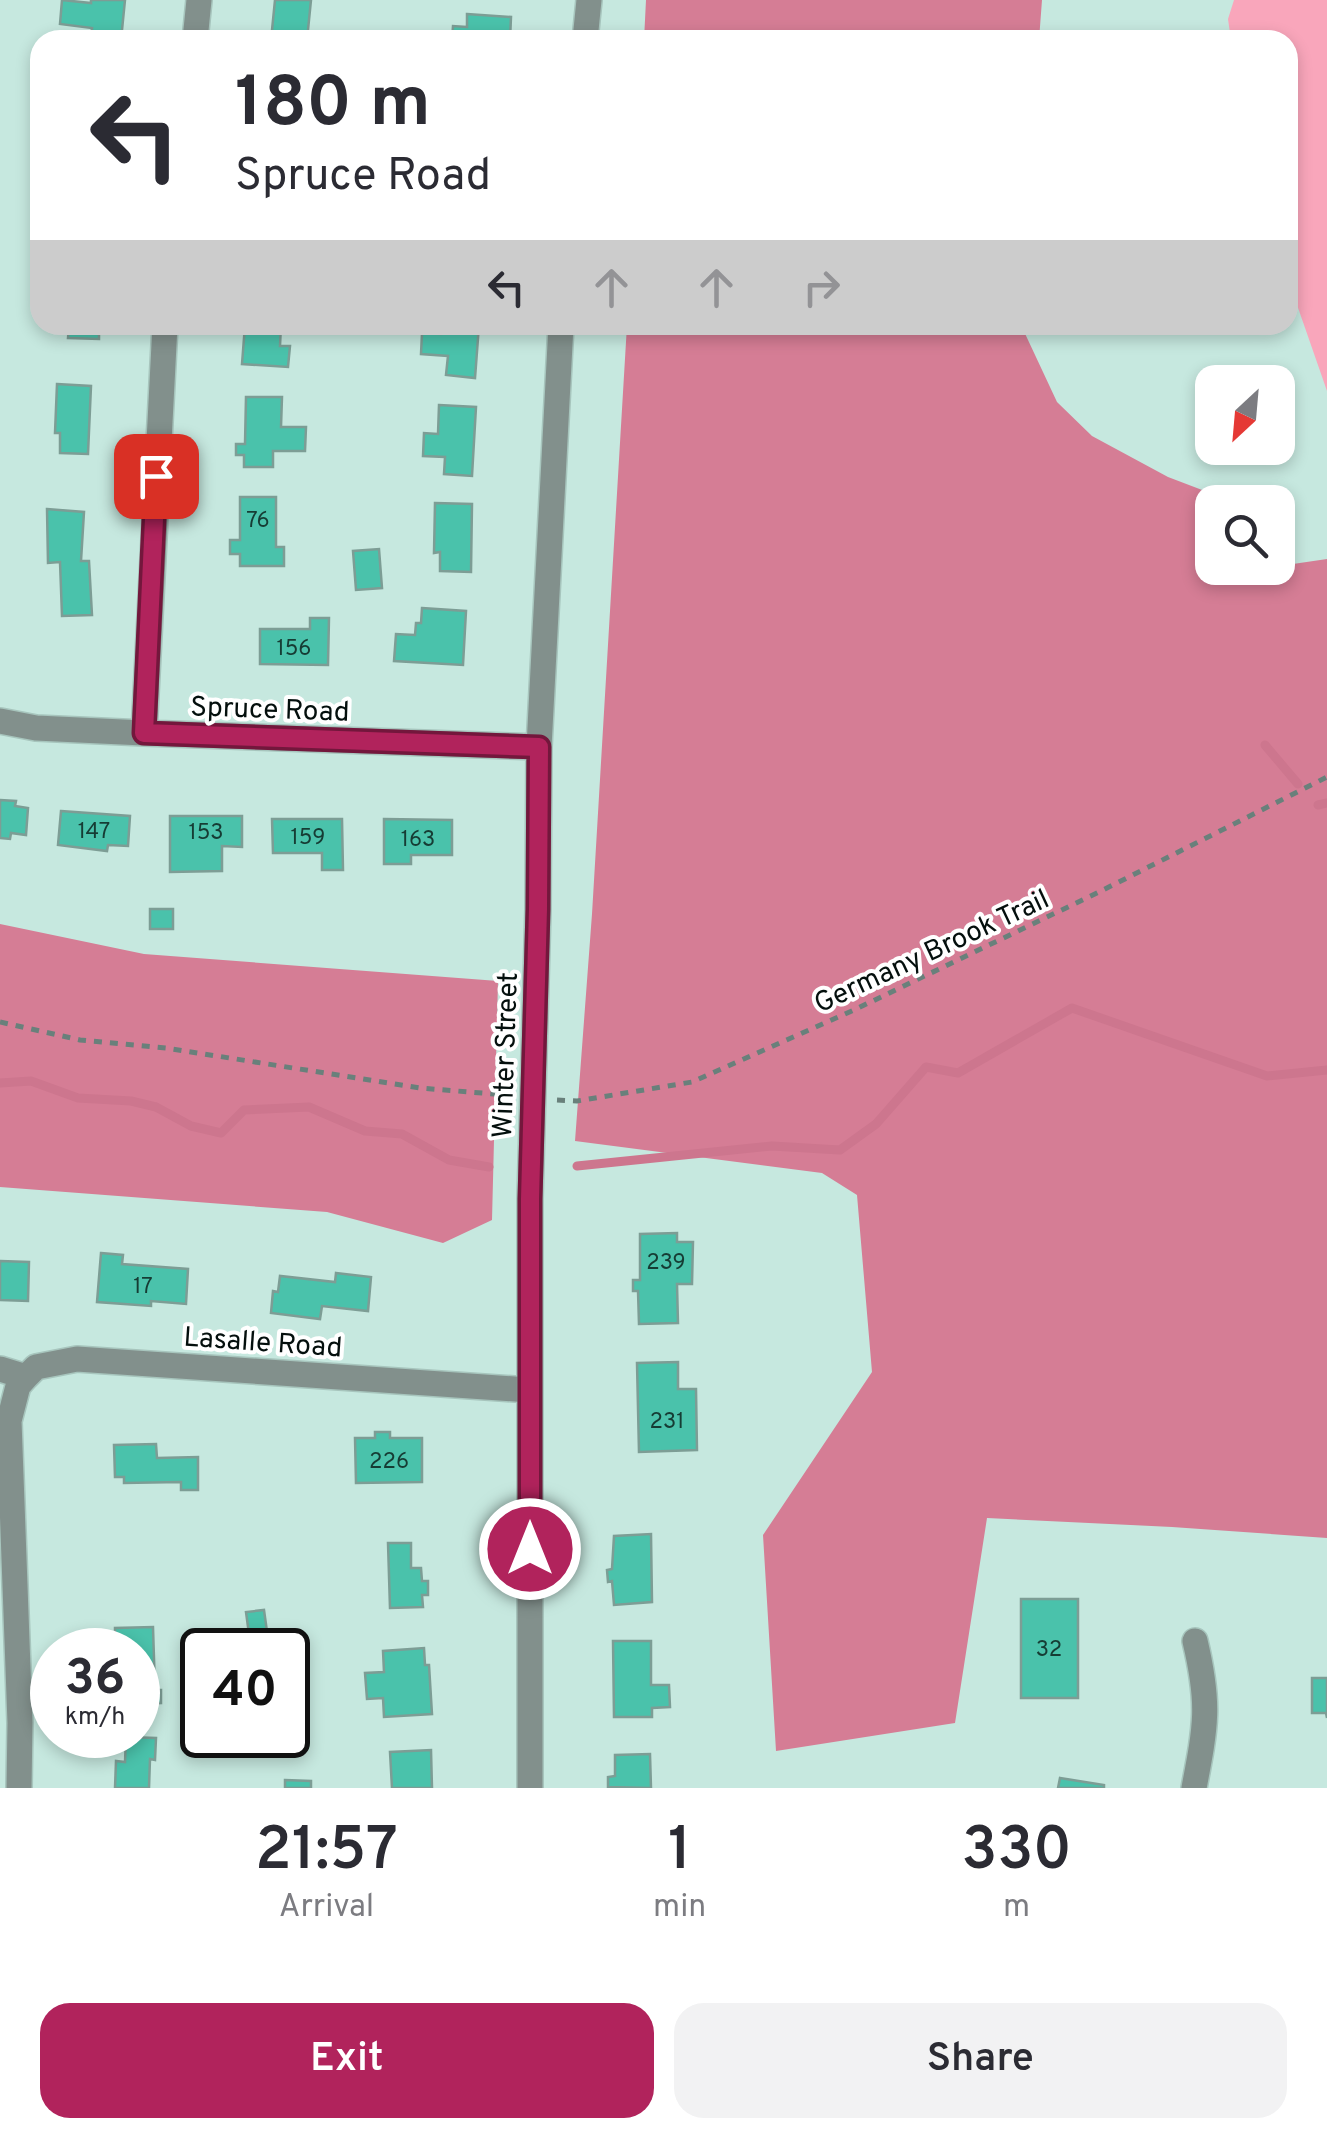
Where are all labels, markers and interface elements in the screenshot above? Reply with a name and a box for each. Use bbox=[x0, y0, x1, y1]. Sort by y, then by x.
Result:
text: 180 m bbox=[235, 62, 431, 151]
icon: left bbox=[70, 70, 200, 200]
text: Spruce Road bbox=[235, 149, 491, 206]
icon: left bbox=[479, 260, 534, 315]
icon: ahead bbox=[584, 260, 639, 315]
icon: ahead bbox=[689, 260, 744, 315]
icon: right bbox=[794, 260, 849, 315]
north arrow bbox=[1195, 365, 1295, 465]
map controls bbox=[1195, 365, 1295, 585]
pin bbox=[114, 434, 199, 519]
icon: arrive bbox=[129, 449, 184, 504]
button: search bbox=[1195, 485, 1295, 585]
house number: 76 bbox=[246, 508, 270, 535]
house number: 156 bbox=[276, 636, 312, 663]
street label: Spruce Road bbox=[190, 690, 350, 732]
house number: 147 bbox=[78, 819, 110, 846]
house number: 153 bbox=[188, 820, 224, 847]
house number: 159 bbox=[291, 825, 325, 852]
house number: 163 bbox=[401, 827, 435, 854]
street label: Germany Brook Trail bbox=[809, 882, 1056, 1023]
street label: Winter Street bbox=[486, 971, 528, 1139]
house number: 239 bbox=[646, 1250, 686, 1277]
house number: 17 bbox=[133, 1274, 153, 1301]
street label: Lasalle Road bbox=[182, 1320, 343, 1367]
house number: 231 bbox=[650, 1409, 684, 1436]
house number: 226 bbox=[369, 1449, 409, 1476]
position arrow bbox=[478, 1497, 582, 1601]
speed limit sign: 40 bbox=[180, 1628, 310, 1758]
house number: 32 bbox=[1036, 1637, 1062, 1664]
text: 36 bbox=[65, 1649, 125, 1712]
text: km/h bbox=[65, 1702, 125, 1734]
text: 21:57 bbox=[255, 1815, 398, 1891]
text: 1 bbox=[668, 1815, 691, 1891]
text: 330 bbox=[961, 1815, 1072, 1891]
text: Arrival bbox=[279, 1888, 374, 1928]
text: min bbox=[653, 1888, 706, 1928]
text: m bbox=[1003, 1888, 1030, 1928]
button: Exit bbox=[40, 2003, 654, 2118]
button: Share bbox=[674, 2003, 1287, 2118]

